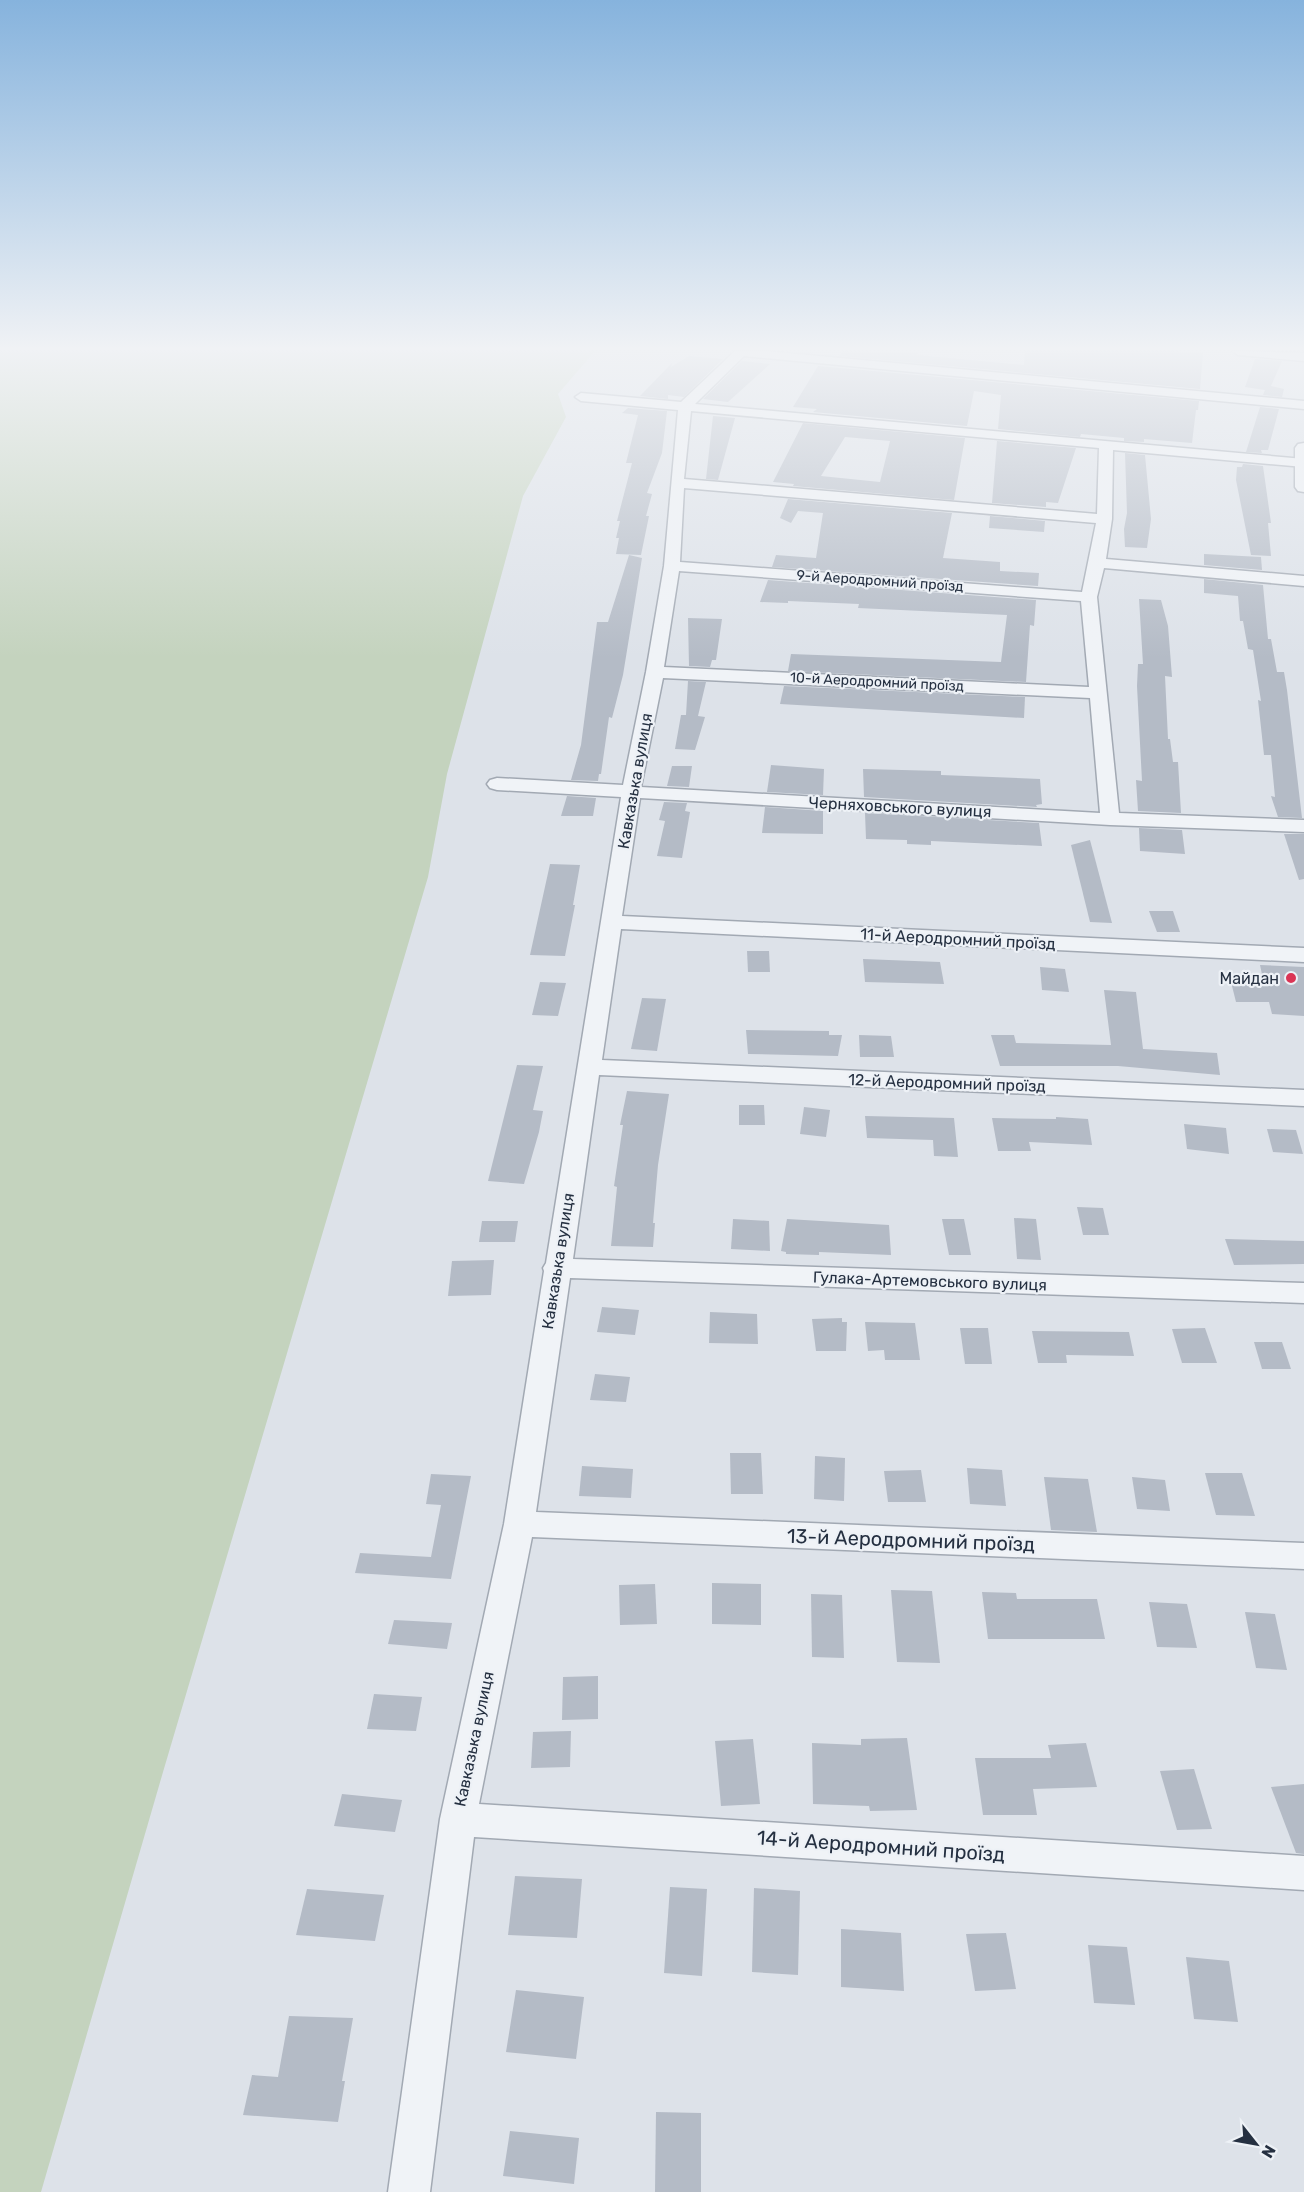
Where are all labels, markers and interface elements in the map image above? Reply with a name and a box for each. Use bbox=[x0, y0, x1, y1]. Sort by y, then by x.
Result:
street label: 9-й Аеродромний проїзд bbox=[796, 567, 964, 595]
street label: 10-й Аеродромний проїзд bbox=[790, 669, 964, 695]
street label: Кавказька вулиця bbox=[614, 711, 656, 851]
street label: Черняховського вулиця bbox=[808, 793, 992, 821]
street label: 11-й Аеродромний проїзд bbox=[860, 924, 1057, 954]
place label: Майдан bbox=[1220, 969, 1279, 988]
marker: Майдан bbox=[1284, 971, 1298, 985]
street label: 12-й Аеродромний проїзд bbox=[848, 1070, 1047, 1096]
street label: Кавказька вулиця bbox=[538, 1191, 578, 1331]
street label: Гулака-Артемовського вулиця bbox=[813, 1267, 1047, 1295]
street label: 13-й Аеродромний проїзд bbox=[787, 1524, 1035, 1556]
street label: Кавказька вулиця bbox=[450, 1670, 498, 1808]
street label: 14-й Аеродромний проїзд bbox=[756, 1825, 1006, 1867]
north arrow bbox=[1226, 2114, 1286, 2174]
text: N bbox=[1257, 2142, 1280, 2161]

